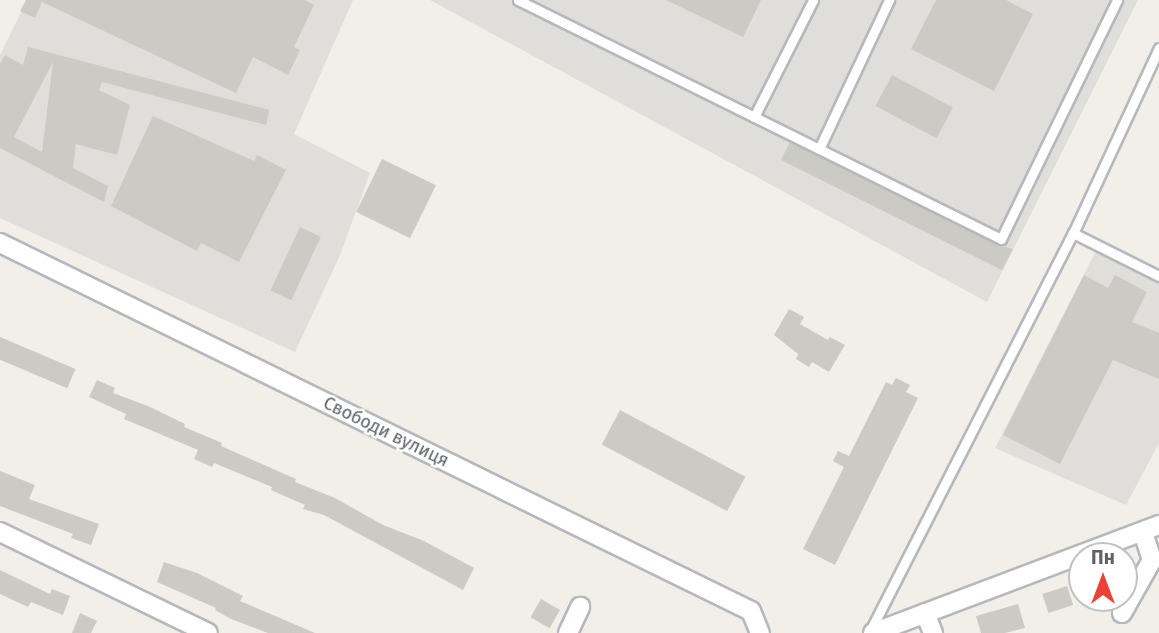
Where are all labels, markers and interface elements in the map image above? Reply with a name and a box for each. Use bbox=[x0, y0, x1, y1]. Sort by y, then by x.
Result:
street label: Свободи вулиця bbox=[320, 392, 452, 472]
north arrow bbox=[1068, 542, 1138, 612]
text: Пн bbox=[1091, 546, 1115, 569]

